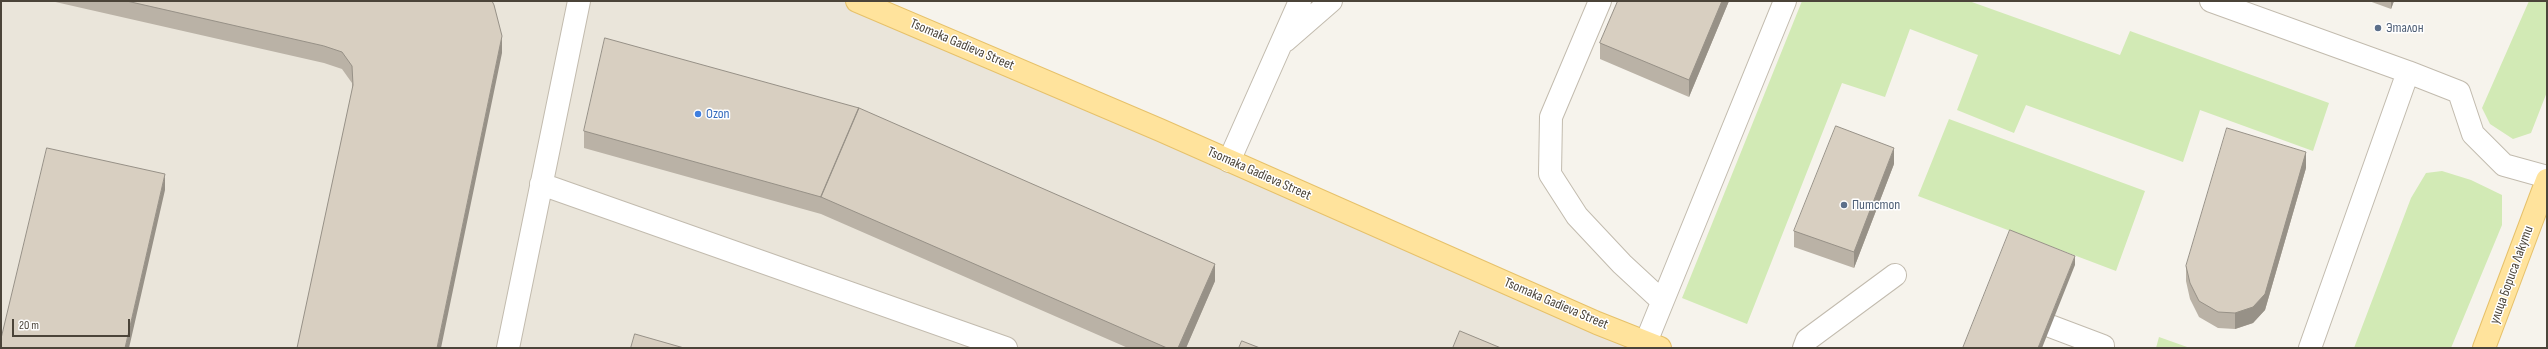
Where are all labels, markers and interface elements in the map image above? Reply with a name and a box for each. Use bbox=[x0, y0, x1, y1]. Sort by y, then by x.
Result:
street label: Tsomaka Gadieva Street bbox=[907, 15, 1017, 75]
place label: Эталон bbox=[2386, 20, 2423, 36]
marker: Эталон bbox=[2373, 23, 2383, 33]
place label: Ozon bbox=[706, 106, 730, 122]
marker: Ozon bbox=[693, 109, 703, 119]
street label: Tsomaka Gadieva Street bbox=[1205, 144, 1313, 204]
place label: Питстоп bbox=[1852, 197, 1900, 213]
marker: Питстоп bbox=[1839, 200, 1849, 210]
street label: улица Бориса Лакути bbox=[2486, 224, 2538, 326]
street label: Tsomaka Gadieva Street bbox=[1501, 274, 1611, 334]
scale bar bbox=[14, 311, 132, 337]
text: 20 m bbox=[19, 318, 39, 333]

